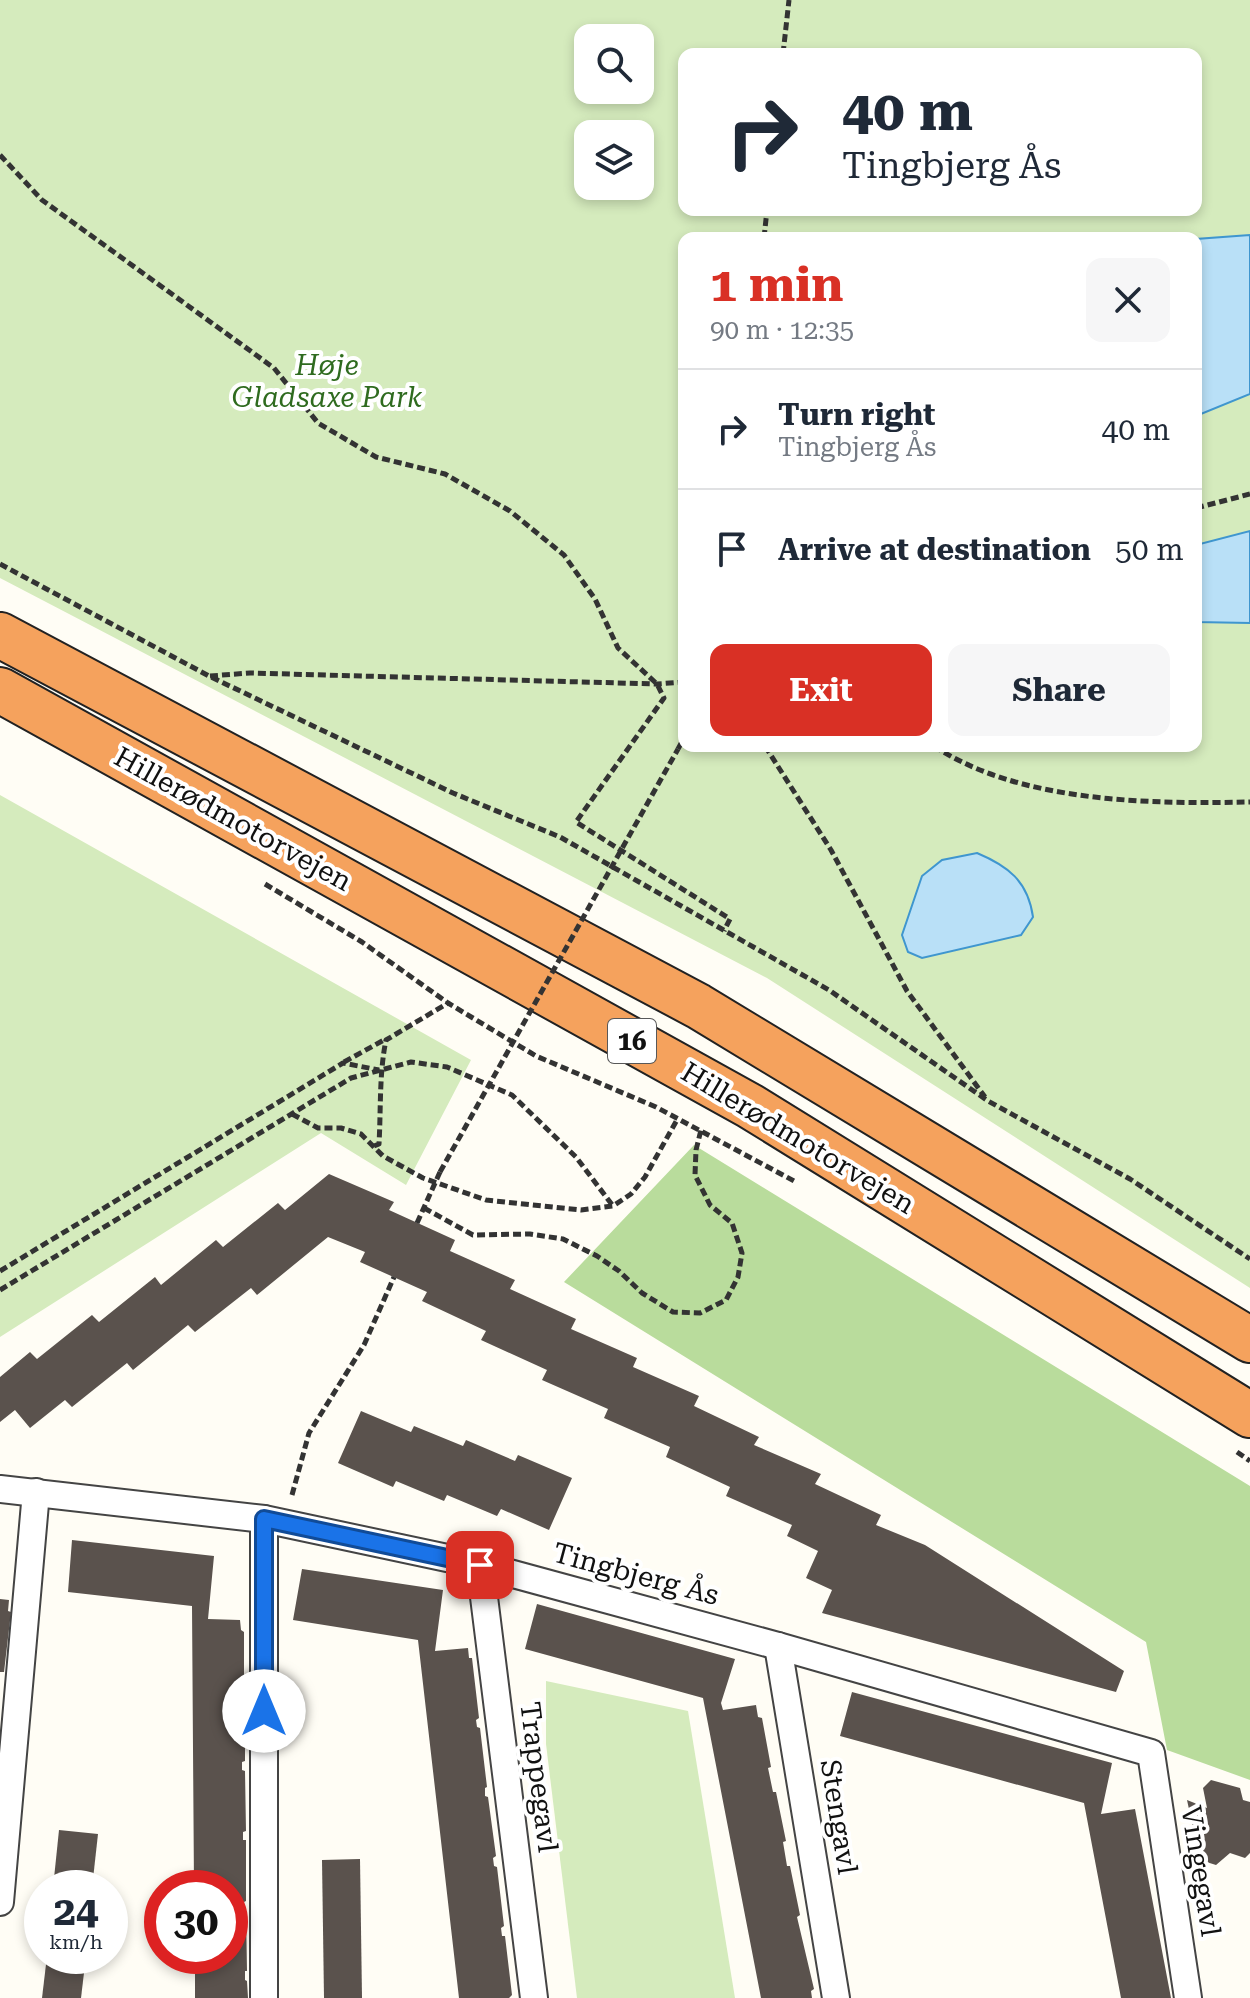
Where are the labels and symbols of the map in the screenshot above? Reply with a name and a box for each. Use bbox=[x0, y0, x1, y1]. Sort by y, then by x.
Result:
park label: Høje Gladsaxe Park bbox=[232, 349, 423, 414]
street label: Hillerødmotorvejen bbox=[109, 740, 357, 898]
road number: 16 bbox=[608, 1019, 656, 1063]
street label: Hillerødmotorvejen bbox=[675, 1055, 921, 1221]
pin bbox=[446, 1531, 514, 1599]
street label: Tingbjerg Ås bbox=[549, 1534, 723, 1612]
position arrow bbox=[222, 1669, 306, 1753]
street label: Trappegavl bbox=[513, 1700, 565, 1855]
street label: Stengavl bbox=[814, 1757, 864, 1877]
street label: Vingegavl bbox=[1174, 1803, 1228, 1939]
speed limit sign: 30 bbox=[144, 1870, 248, 1974]

